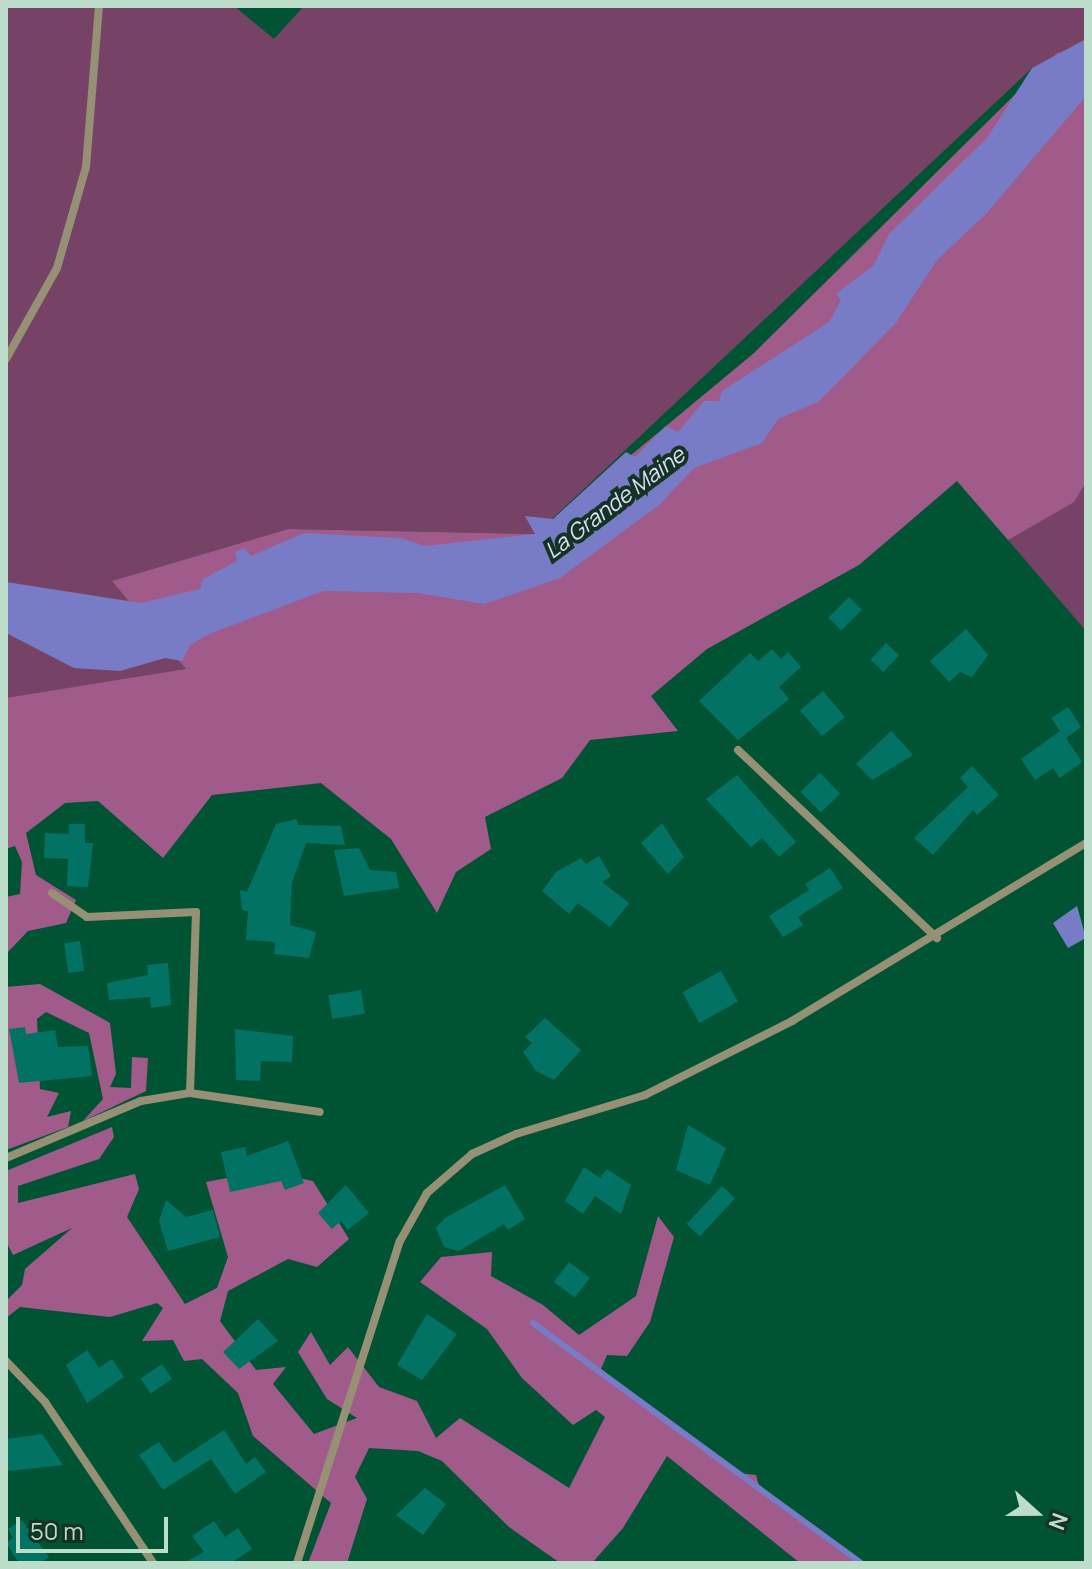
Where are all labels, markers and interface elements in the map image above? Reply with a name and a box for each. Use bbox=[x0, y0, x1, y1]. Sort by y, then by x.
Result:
water label: La Grande Maine bbox=[540, 442, 690, 564]
north arrow bbox=[996, 1473, 1076, 1553]
scale bar bbox=[20, 1501, 172, 1551]
text: N bbox=[1042, 1509, 1075, 1534]
text: 50 m bbox=[30, 1514, 84, 1547]

